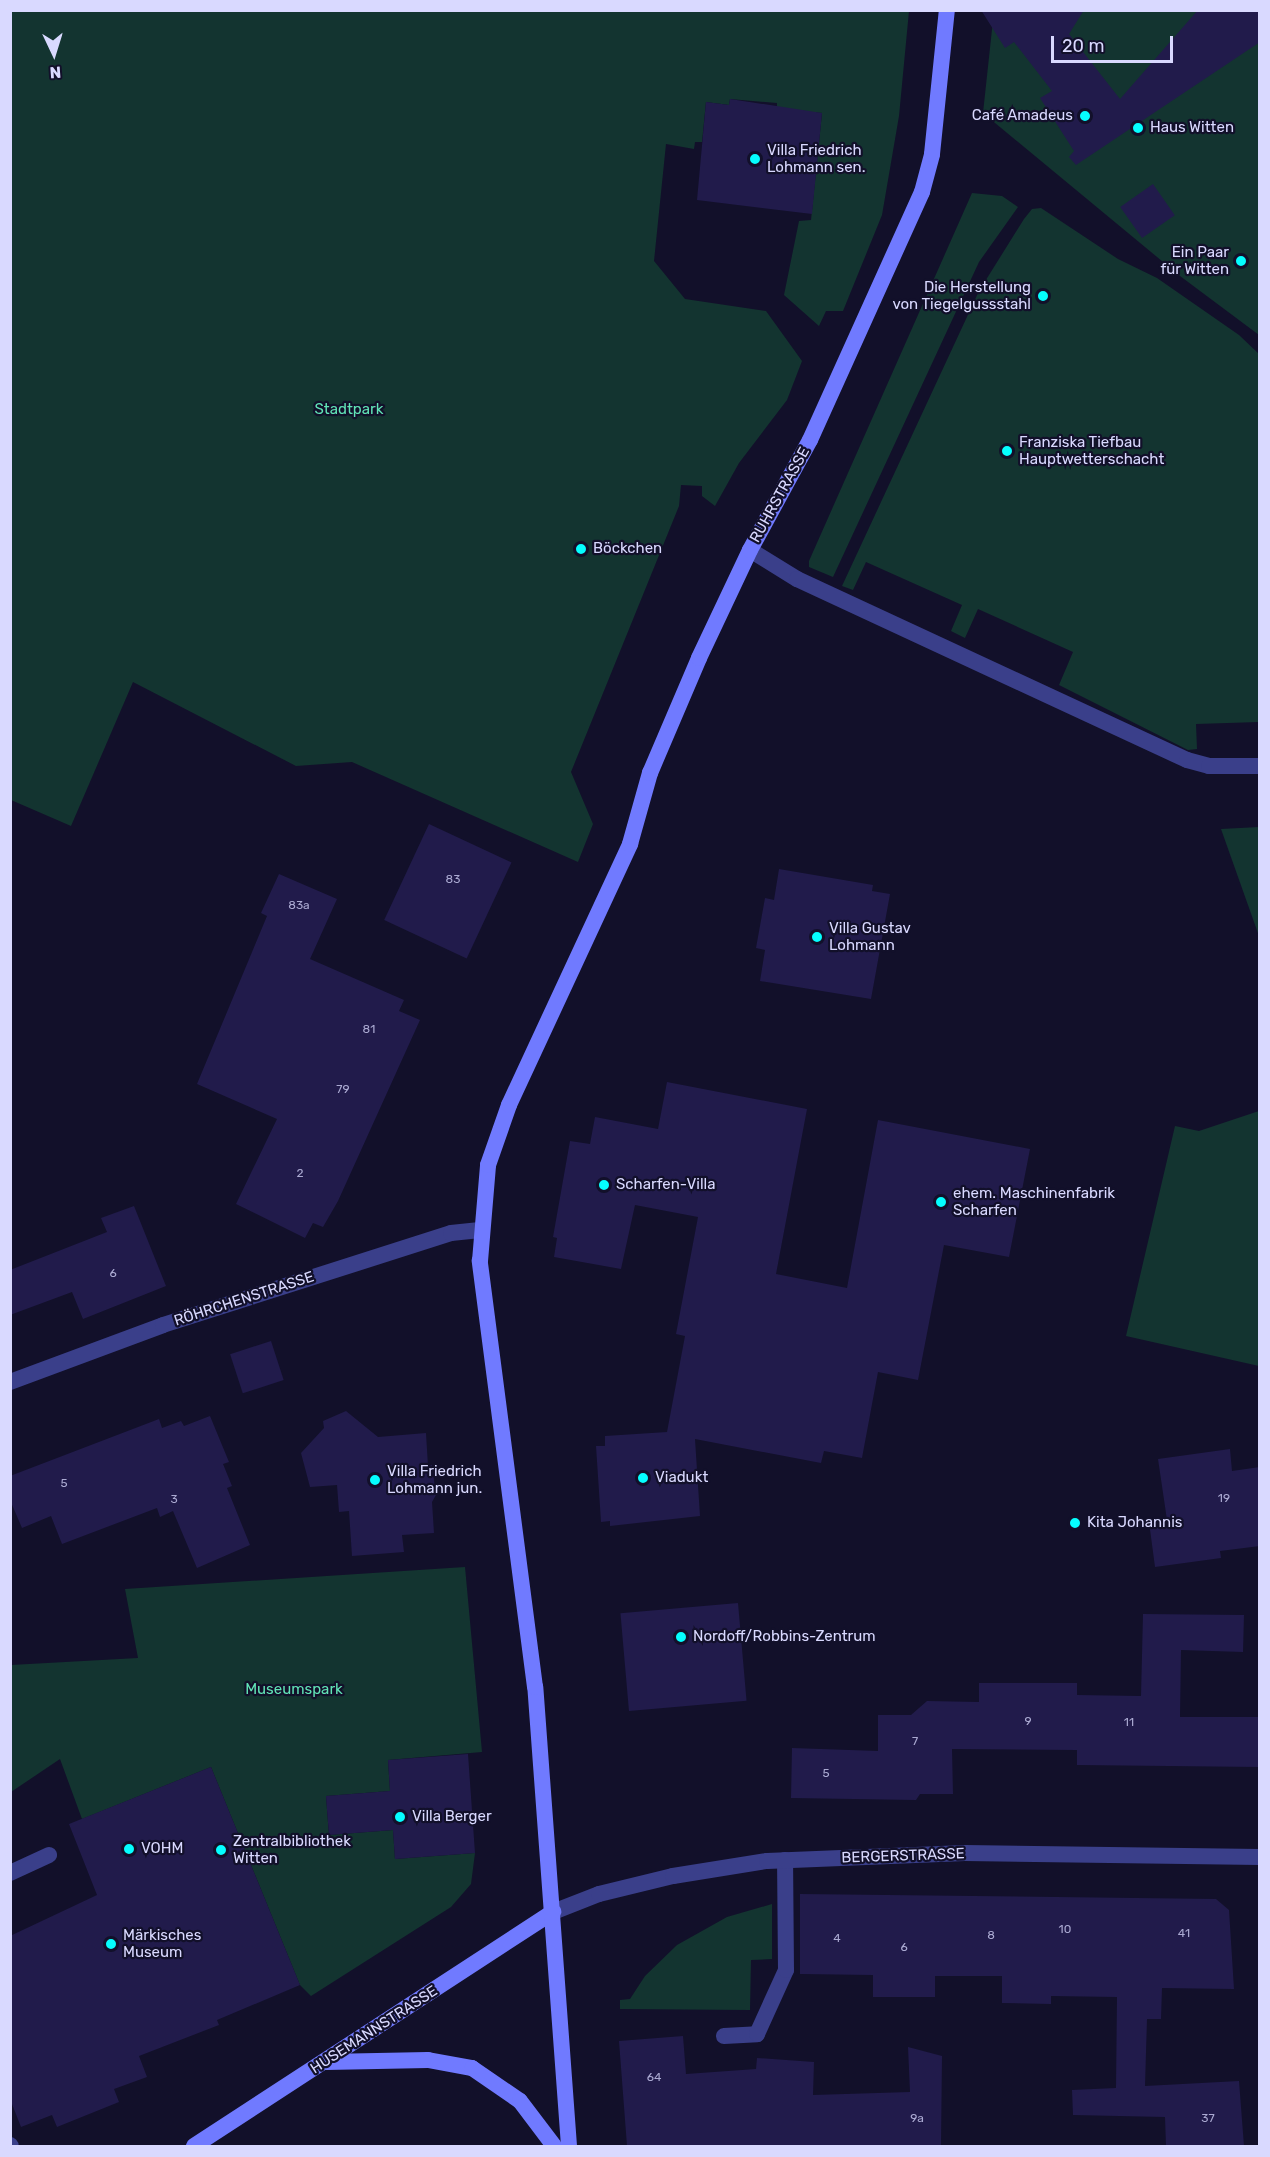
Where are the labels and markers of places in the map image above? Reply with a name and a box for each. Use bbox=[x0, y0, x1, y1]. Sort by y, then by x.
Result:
place label: Café Amadeus bbox=[971, 107, 1073, 125]
marker: Café Amadeus bbox=[1078, 109, 1092, 123]
place label: Haus Witten bbox=[1150, 119, 1234, 137]
marker: Haus Witten bbox=[1131, 121, 1145, 135]
place label: Villa Friedrich Lohmann sen. bbox=[767, 141, 865, 176]
marker: Villa Friedrich Lohmann sen. bbox=[748, 152, 762, 166]
place label: Ein Paar für Witten bbox=[1160, 243, 1229, 278]
marker: Ein Paar für Witten bbox=[1234, 254, 1248, 268]
place label: Die Herstellung von Tiegelgussstahl bbox=[892, 278, 1031, 313]
marker: Die Herstellung von Tiegelgussstahl bbox=[1036, 289, 1050, 303]
place label: Franziska Tiefbau Hauptwetterschacht bbox=[1019, 433, 1164, 468]
marker: Franziska Tiefbau Hauptwetterschacht bbox=[1000, 444, 1014, 458]
place label: Böckchen bbox=[593, 540, 662, 558]
marker: Böckchen bbox=[574, 542, 588, 556]
place label: Villa Gustav Lohmann bbox=[829, 919, 911, 954]
marker: Villa Gustav Lohmann bbox=[810, 930, 824, 944]
place label: Scharfen-Villa bbox=[616, 1176, 715, 1194]
marker: Scharfen-Villa bbox=[597, 1178, 611, 1192]
place label: ehem. Maschinenfabrik Scharfen bbox=[953, 1184, 1115, 1219]
marker: ehem. Maschinenfabrik Scharfen bbox=[934, 1195, 948, 1209]
place label: Villa Friedrich Lohmann jun. bbox=[387, 1462, 482, 1497]
place label: Viadukt bbox=[655, 1469, 708, 1487]
marker: Viadukt bbox=[636, 1471, 650, 1485]
marker: Villa Friedrich Lohmann jun. bbox=[368, 1473, 382, 1487]
place label: Kita Johannis bbox=[1087, 1514, 1182, 1532]
marker: Kita Johannis bbox=[1068, 1516, 1082, 1530]
place label: Nordoff/Robbins-Zentrum bbox=[693, 1628, 876, 1646]
marker: Nordoff/Robbins-Zentrum bbox=[674, 1630, 688, 1644]
place label: Villa Berger bbox=[412, 1808, 492, 1826]
marker: Villa Berger bbox=[393, 1810, 407, 1824]
place label: Zentralbibliothek Witten bbox=[233, 1832, 351, 1867]
place label: VOHM bbox=[141, 1840, 183, 1858]
marker: VOHM bbox=[122, 1842, 136, 1856]
marker: Zentralbibliothek Witten bbox=[214, 1843, 228, 1857]
place label: Märkisches Museum bbox=[123, 1926, 201, 1961]
marker: Märkisches Museum bbox=[104, 1937, 118, 1951]

